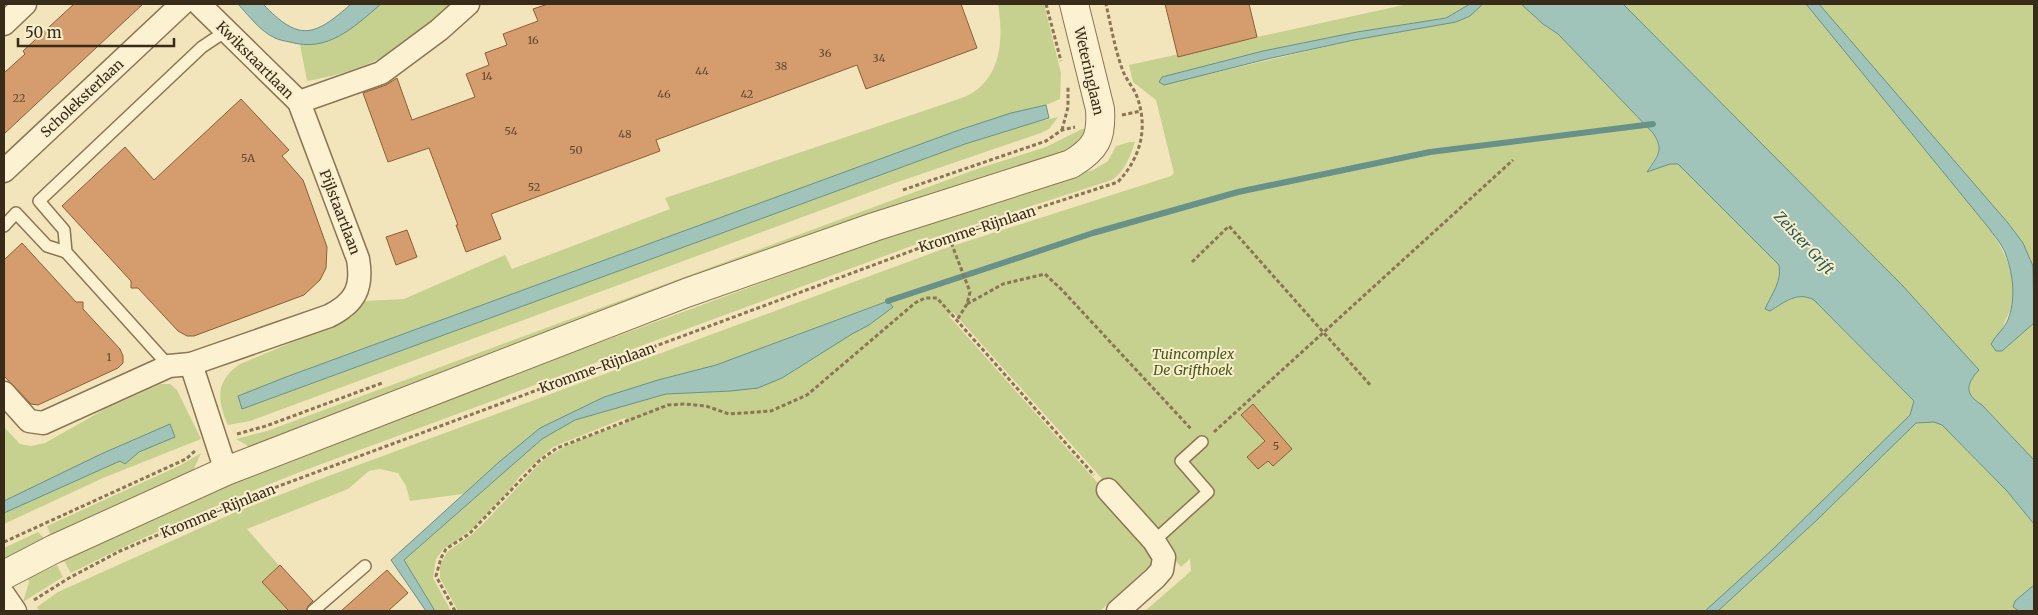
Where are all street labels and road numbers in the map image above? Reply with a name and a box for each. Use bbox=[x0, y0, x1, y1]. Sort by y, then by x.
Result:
street label: Kwikstaartlaan bbox=[212, 17, 298, 103]
street label: Weteringlaan bbox=[1070, 24, 1108, 117]
street label: Scholeksterlaan bbox=[37, 55, 127, 141]
street label: Pijlstaartlaan bbox=[316, 167, 364, 257]
street label: Kromme-Rijnlaan bbox=[916, 202, 1038, 256]
street label: Kromme-Rijnlaan bbox=[537, 339, 657, 397]
street label: Kromme-Rijnlaan bbox=[158, 480, 278, 542]

